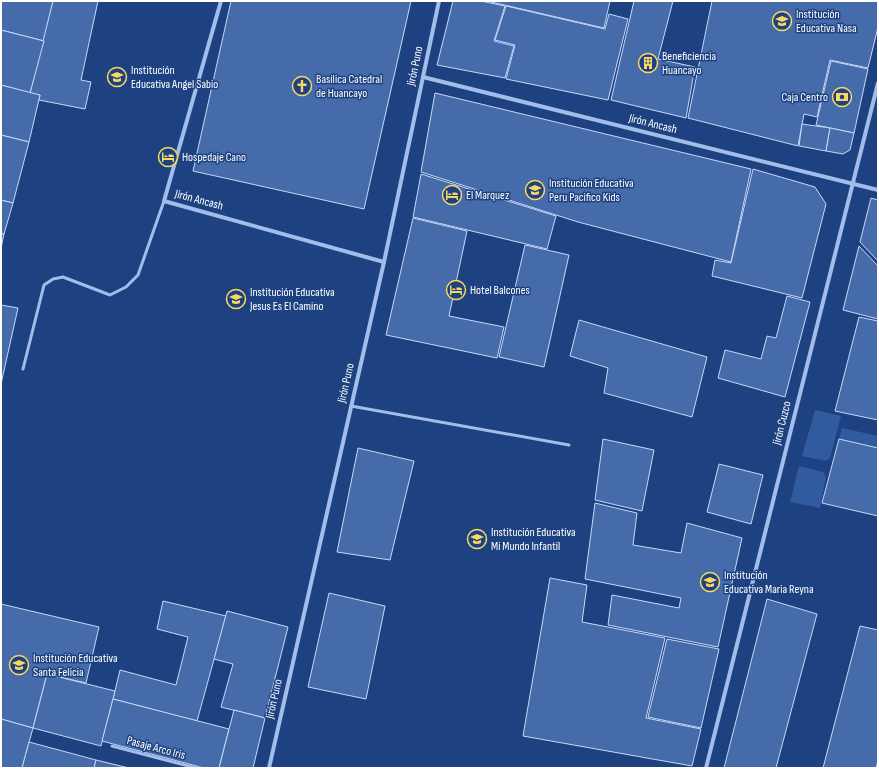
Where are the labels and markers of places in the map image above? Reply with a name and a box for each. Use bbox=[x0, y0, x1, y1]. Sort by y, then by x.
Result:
place label: Institución Educativa Nasa bbox=[796, 7, 857, 36]
school or university icon: Institución Educativa Nasa bbox=[771, 10, 793, 32]
place label: Beneficiencia Huancayo bbox=[662, 49, 716, 78]
building icon: Beneficiencia Huancayo bbox=[637, 52, 659, 74]
place label: Institución Educativa Angel Sabio bbox=[131, 63, 218, 92]
school or university icon: Institución Educativa Angel Sabio bbox=[106, 66, 128, 88]
place label: Basílica Catedral de Huancayo bbox=[316, 72, 382, 101]
church icon: Basílica Catedral de Huancayo bbox=[291, 75, 313, 97]
bank icon: Caja Centro bbox=[831, 86, 853, 108]
place label: Caja Centro bbox=[781, 90, 828, 105]
hotel icon: Hospedaje Cano bbox=[157, 146, 179, 168]
place label: Hospedaje Cano bbox=[182, 150, 246, 165]
place label: Institución Educativa Peru Pacifico Kids bbox=[549, 176, 634, 205]
school or university icon: Institución Educativa Peru Pacifico Kids bbox=[524, 179, 546, 201]
hotel icon: El Marquez bbox=[441, 184, 463, 206]
place label: El Marquez bbox=[466, 188, 510, 203]
hotel icon: Hotel Balcones bbox=[445, 279, 467, 301]
place label: Hotel Balcones bbox=[470, 283, 530, 298]
place label: Institución Educativa Jesus Es El Camino bbox=[249, 285, 335, 314]
school or university icon: Institución Educativa Jesus Es El Camino bbox=[225, 288, 247, 310]
place label: Institución Educativa Mi Mundo Infantil bbox=[491, 525, 576, 554]
school or university icon: Institución Educativa Mi Mundo Infantil bbox=[466, 528, 488, 550]
place label: Institución Educativa Maria Reyna bbox=[724, 568, 814, 597]
school or university icon: Institución Educativa Maria Reyna bbox=[699, 571, 721, 593]
place label: Institución Educativa Santa Felicia bbox=[33, 651, 118, 680]
school or university icon: Institución Educativa Santa Felicia bbox=[8, 654, 30, 676]

